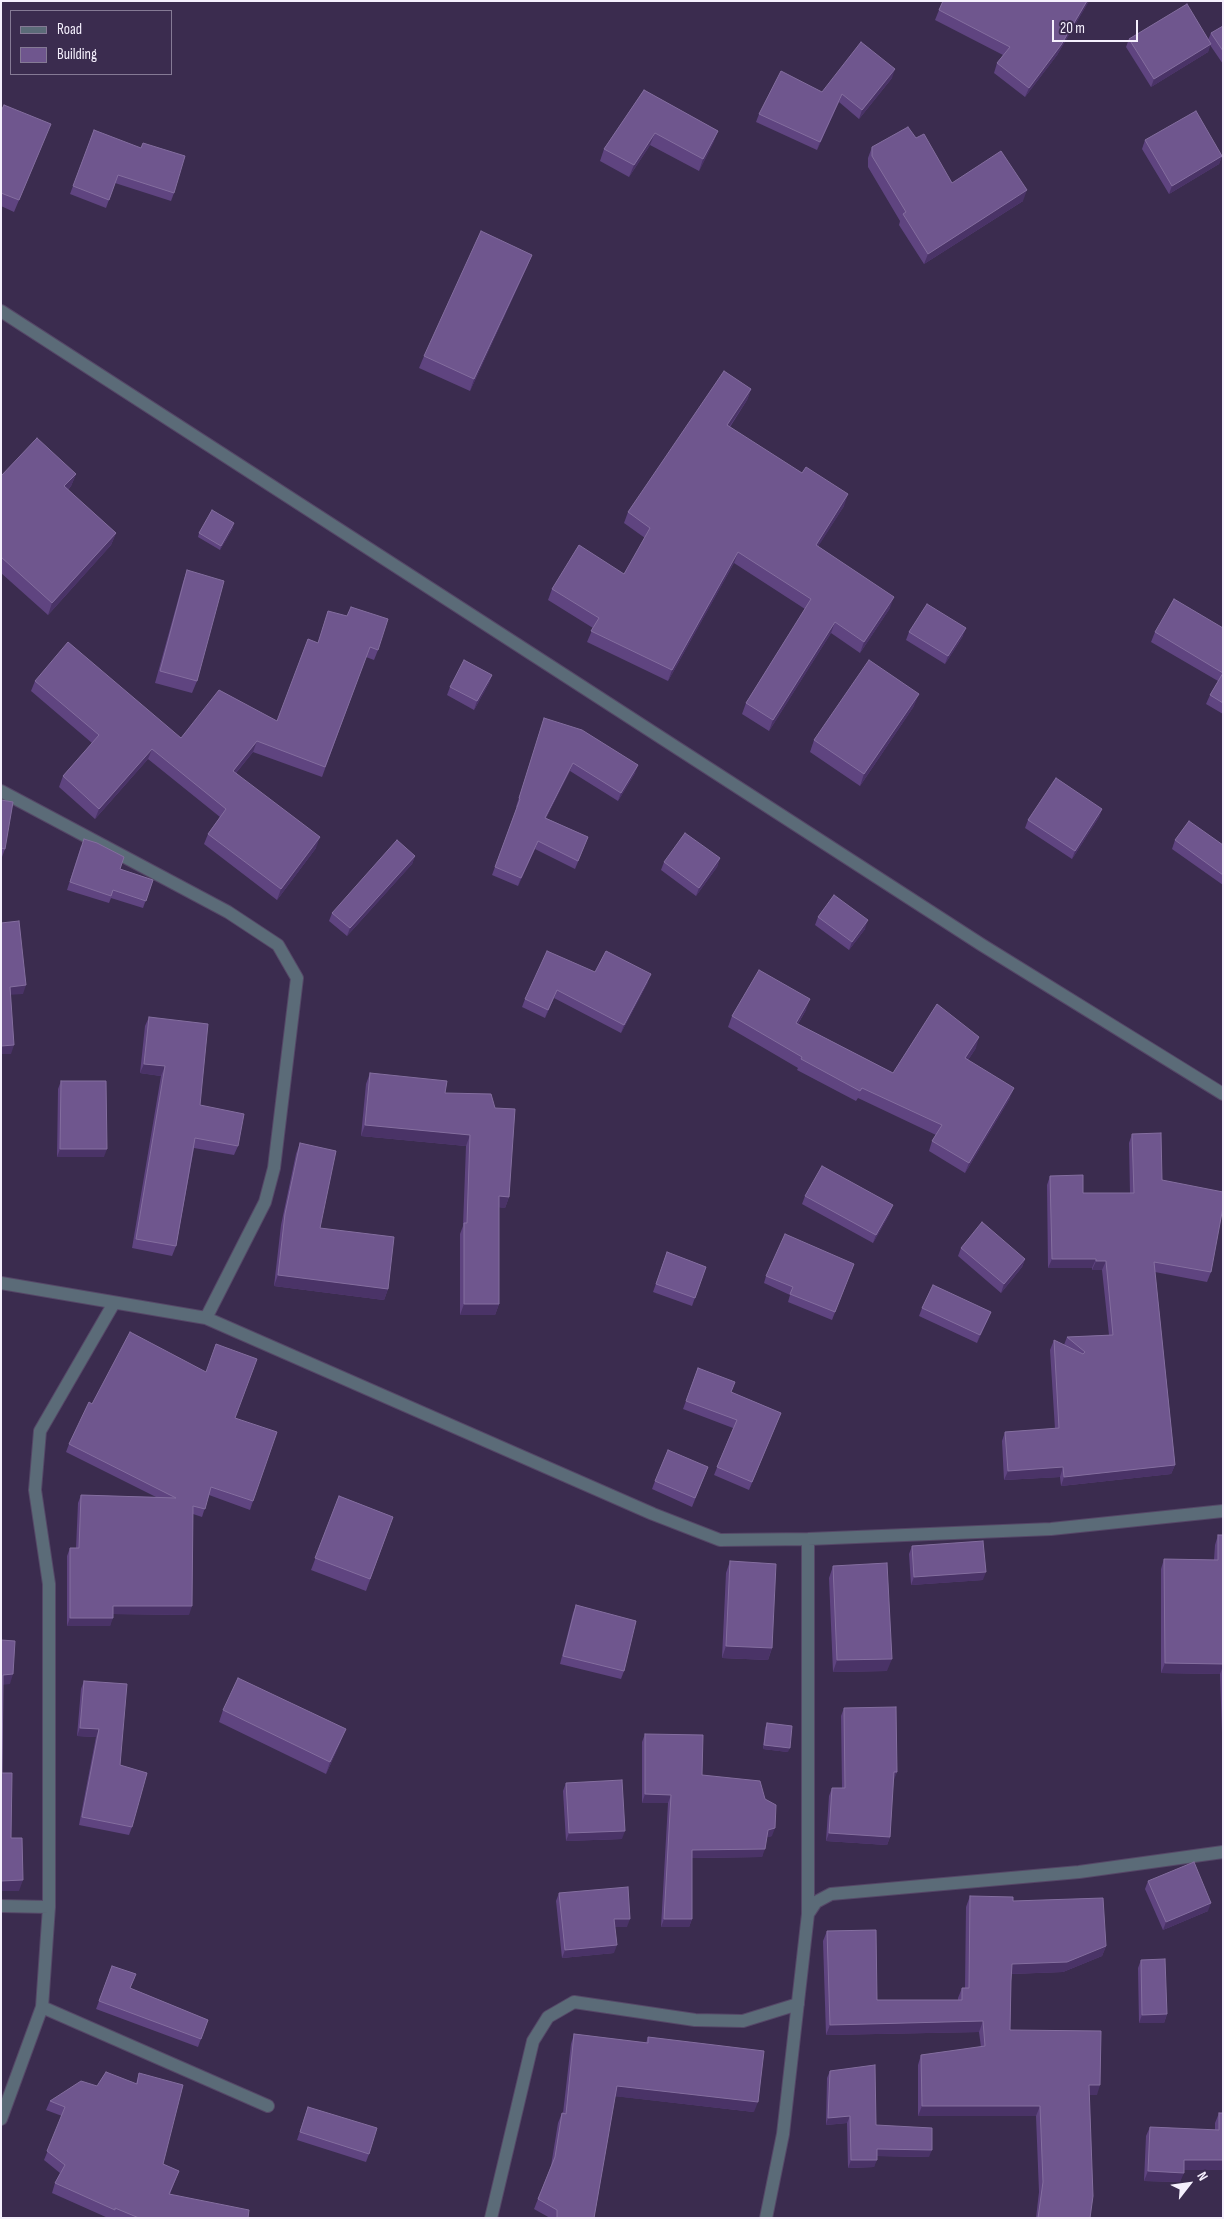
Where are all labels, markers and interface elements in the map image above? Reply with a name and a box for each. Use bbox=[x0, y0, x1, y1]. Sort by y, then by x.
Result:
legend bbox=[10, 10, 172, 75]
scale bar bbox=[1054, 10, 1140, 42]
text: 20 m bbox=[1060, 19, 1085, 38]
text: Road bbox=[57, 20, 82, 39]
text: Building bbox=[57, 45, 97, 64]
north arrow bbox=[1164, 2159, 1214, 2209]
text: N bbox=[1193, 2169, 1212, 2184]

